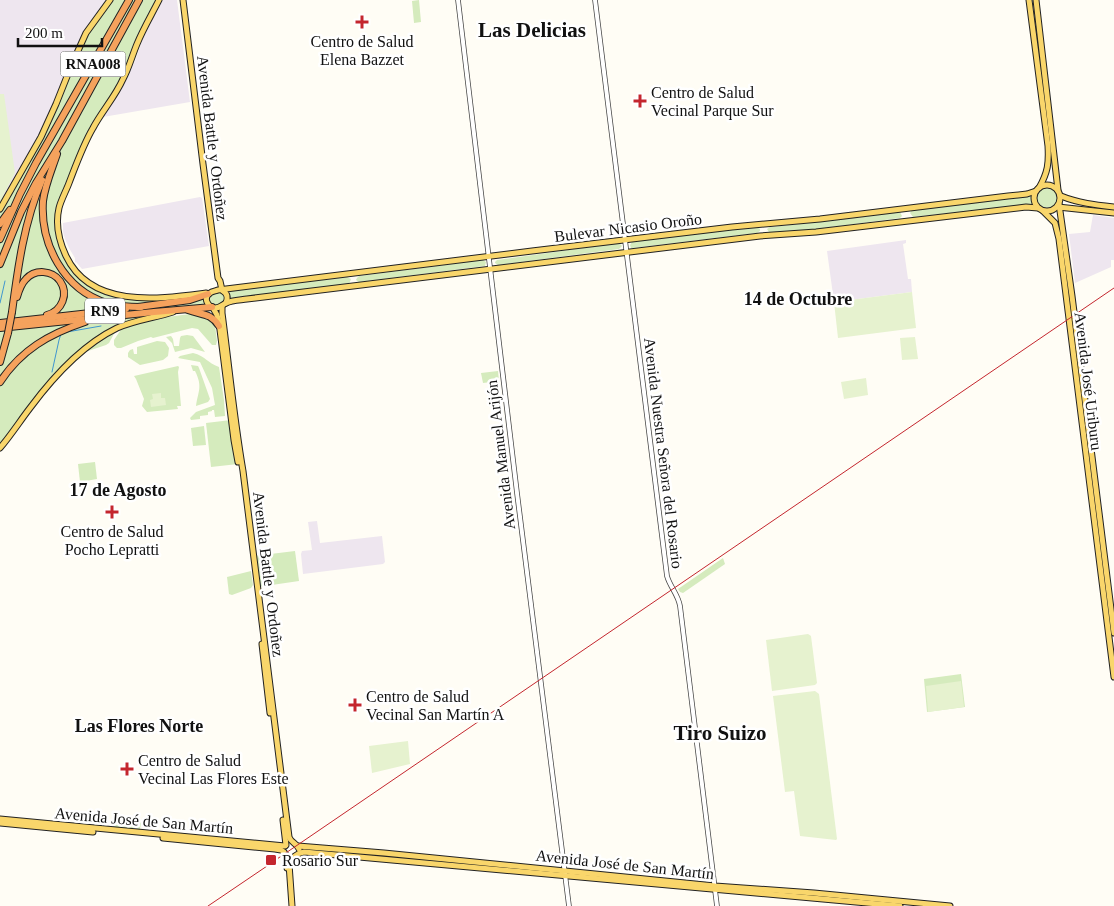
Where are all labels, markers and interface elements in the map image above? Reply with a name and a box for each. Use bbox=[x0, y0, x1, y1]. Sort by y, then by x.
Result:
scale bar bbox=[18, 15, 101, 47]
marker: Centro de Salud Elena Bazzet bbox=[355, 15, 369, 29]
district label: Las Delicias bbox=[478, 18, 586, 42]
text: 200 m bbox=[25, 25, 63, 41]
place label: Centro de Salud Elena Bazzet bbox=[310, 33, 414, 68]
road number: RNA008 bbox=[61, 52, 126, 76]
street label: Avenida Battle y Ordoñez bbox=[193, 54, 231, 222]
place label: Centro de Salud Vecinal Parque Sur bbox=[651, 84, 774, 120]
marker: Centro de Salud Vecinal Parque Sur bbox=[633, 94, 647, 108]
street label: Bulevar Nicasio Oroño bbox=[553, 210, 703, 245]
district label: 14 de Octubre bbox=[744, 289, 852, 309]
road number: RN9 bbox=[85, 298, 125, 324]
street label: Avenida José Uriburu bbox=[1072, 311, 1105, 451]
street label: Avenida Nuestra Señora del Rosario bbox=[641, 337, 686, 569]
street label: Avenida Manuel Arijón bbox=[483, 379, 519, 531]
district label: 17 de Agosto bbox=[69, 480, 167, 500]
street label: Avenida Battle y Ordoñez bbox=[249, 490, 287, 658]
marker: Centro de Salud Pocho Lepratti bbox=[105, 505, 119, 519]
place label: Centro de Salud Pocho Lepratti bbox=[60, 523, 164, 559]
place label: Centro de Salud Vecinal San Martín A bbox=[366, 688, 505, 723]
marker: Centro de Salud Vecinal San Martín A bbox=[348, 698, 362, 712]
district label: Las Flores Norte bbox=[75, 716, 203, 736]
district label: Tiro Suizo bbox=[673, 721, 767, 745]
place label: Centro de Salud Vecinal Las Flores Este bbox=[138, 752, 289, 787]
marker: Centro de Salud Vecinal Las Flores Este bbox=[120, 762, 134, 776]
street label: Avenida José de San Martín bbox=[54, 804, 234, 837]
street label: Avenida José de San Martín bbox=[535, 847, 715, 882]
place label: Rosario Sur bbox=[282, 852, 359, 869]
marker: Rosario Sur bbox=[264, 853, 278, 867]

